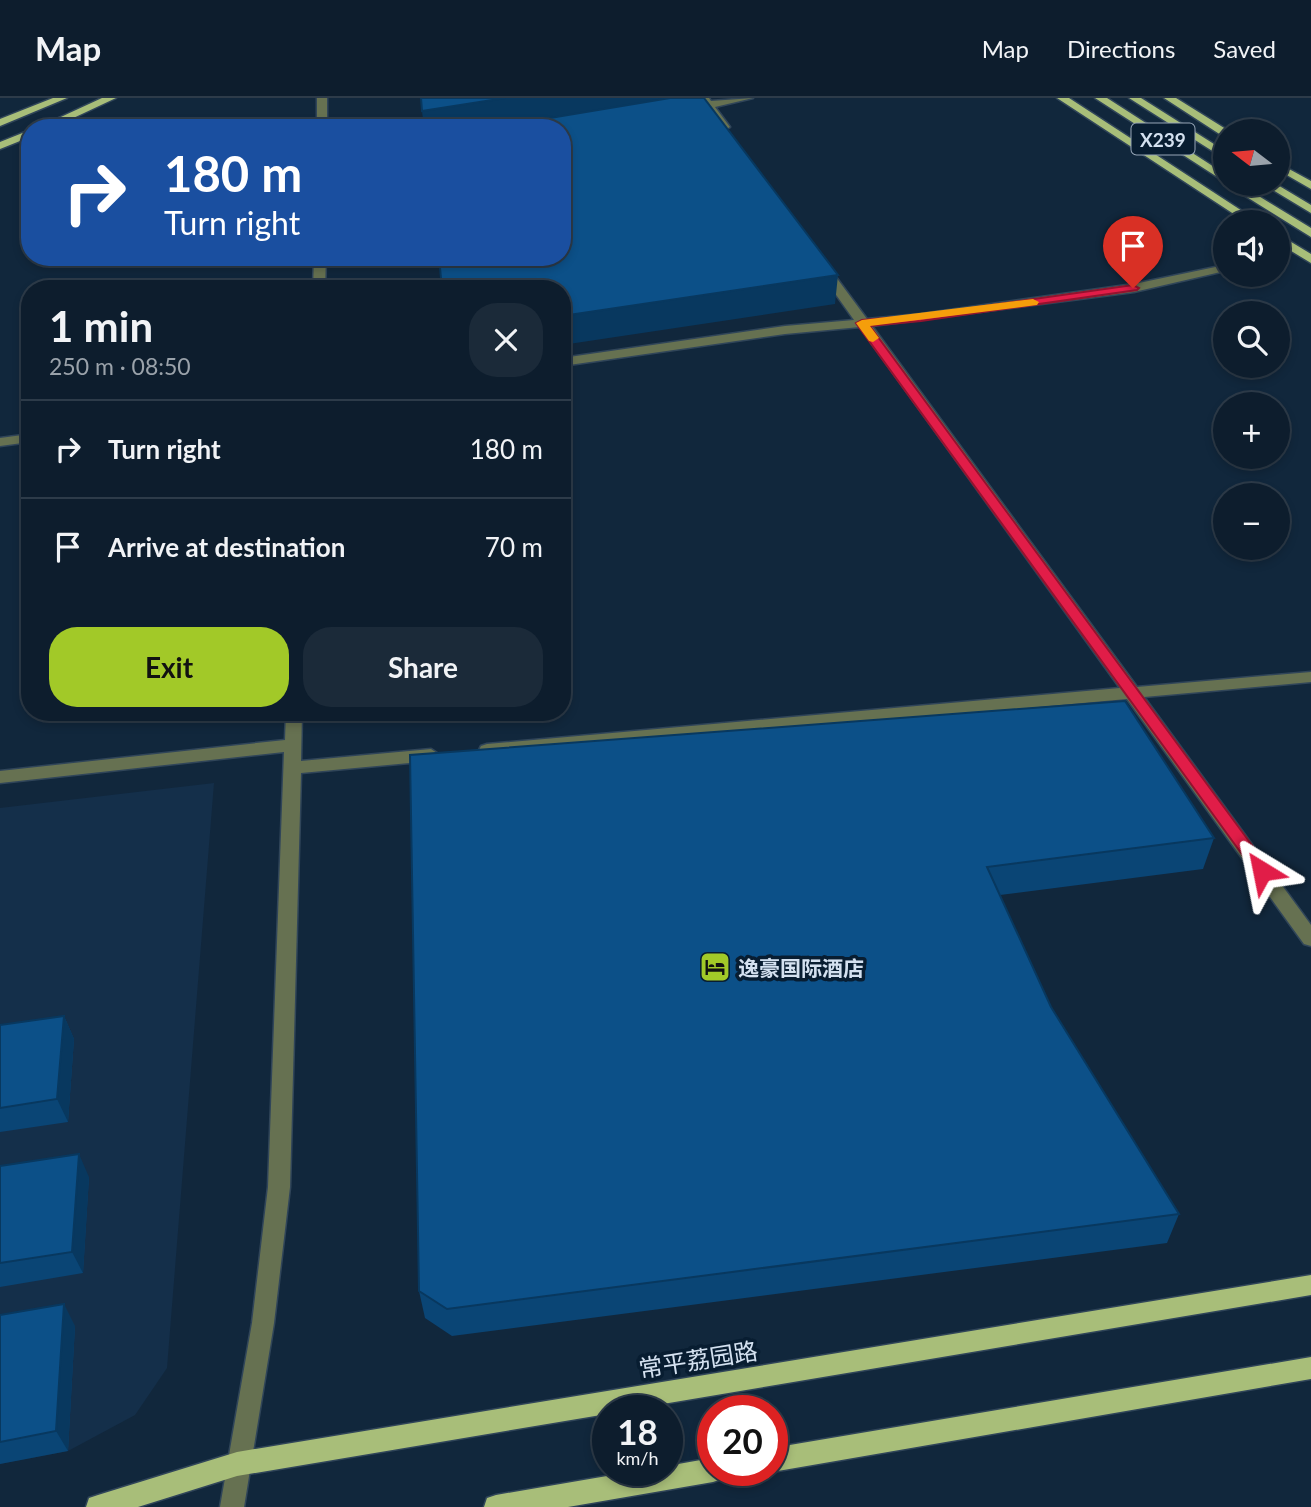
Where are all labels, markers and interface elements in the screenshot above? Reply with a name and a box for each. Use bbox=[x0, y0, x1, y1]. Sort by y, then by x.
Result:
text: Map bbox=[35, 28, 101, 68]
text: Map bbox=[982, 34, 1029, 63]
text: Directions bbox=[1067, 34, 1175, 63]
text: Saved bbox=[1213, 34, 1276, 63]
north arrow bbox=[1213, 119, 1290, 196]
map controls bbox=[1213, 119, 1290, 560]
road number: X239 bbox=[1132, 123, 1194, 154]
text: 180 m bbox=[164, 144, 302, 202]
icon: right bbox=[49, 147, 140, 238]
text: Turn right bbox=[164, 203, 300, 242]
button: sound bbox=[1213, 210, 1290, 287]
pin bbox=[1103, 216, 1163, 288]
icon: arrive bbox=[1114, 227, 1152, 265]
text: 1 min bbox=[49, 301, 153, 351]
button: search bbox=[1213, 301, 1290, 378]
button: close bbox=[469, 303, 543, 377]
text: 250 m · 08:50 bbox=[49, 352, 191, 380]
button: + bbox=[1213, 392, 1290, 469]
icon: right bbox=[49, 430, 87, 468]
text: Turn right bbox=[108, 433, 221, 465]
text: 180 m bbox=[470, 433, 543, 465]
button: − bbox=[1213, 483, 1290, 560]
icon: arrive bbox=[49, 528, 87, 566]
text: Arrive at destination bbox=[108, 531, 345, 563]
text: 70 m bbox=[485, 531, 543, 563]
button: Exit bbox=[49, 627, 289, 707]
button: Share bbox=[303, 627, 543, 707]
position arrow bbox=[1225, 834, 1299, 908]
hotel icon: 逸豪国际酒店 bbox=[698, 950, 732, 984]
place label: 逸豪国际酒店 bbox=[738, 955, 864, 980]
street label: 常平荔园路 bbox=[636, 1335, 760, 1383]
speed limit sign: 20 bbox=[697, 1395, 788, 1486]
text: 18 bbox=[617, 1410, 658, 1452]
text: km/h bbox=[616, 1447, 659, 1469]

